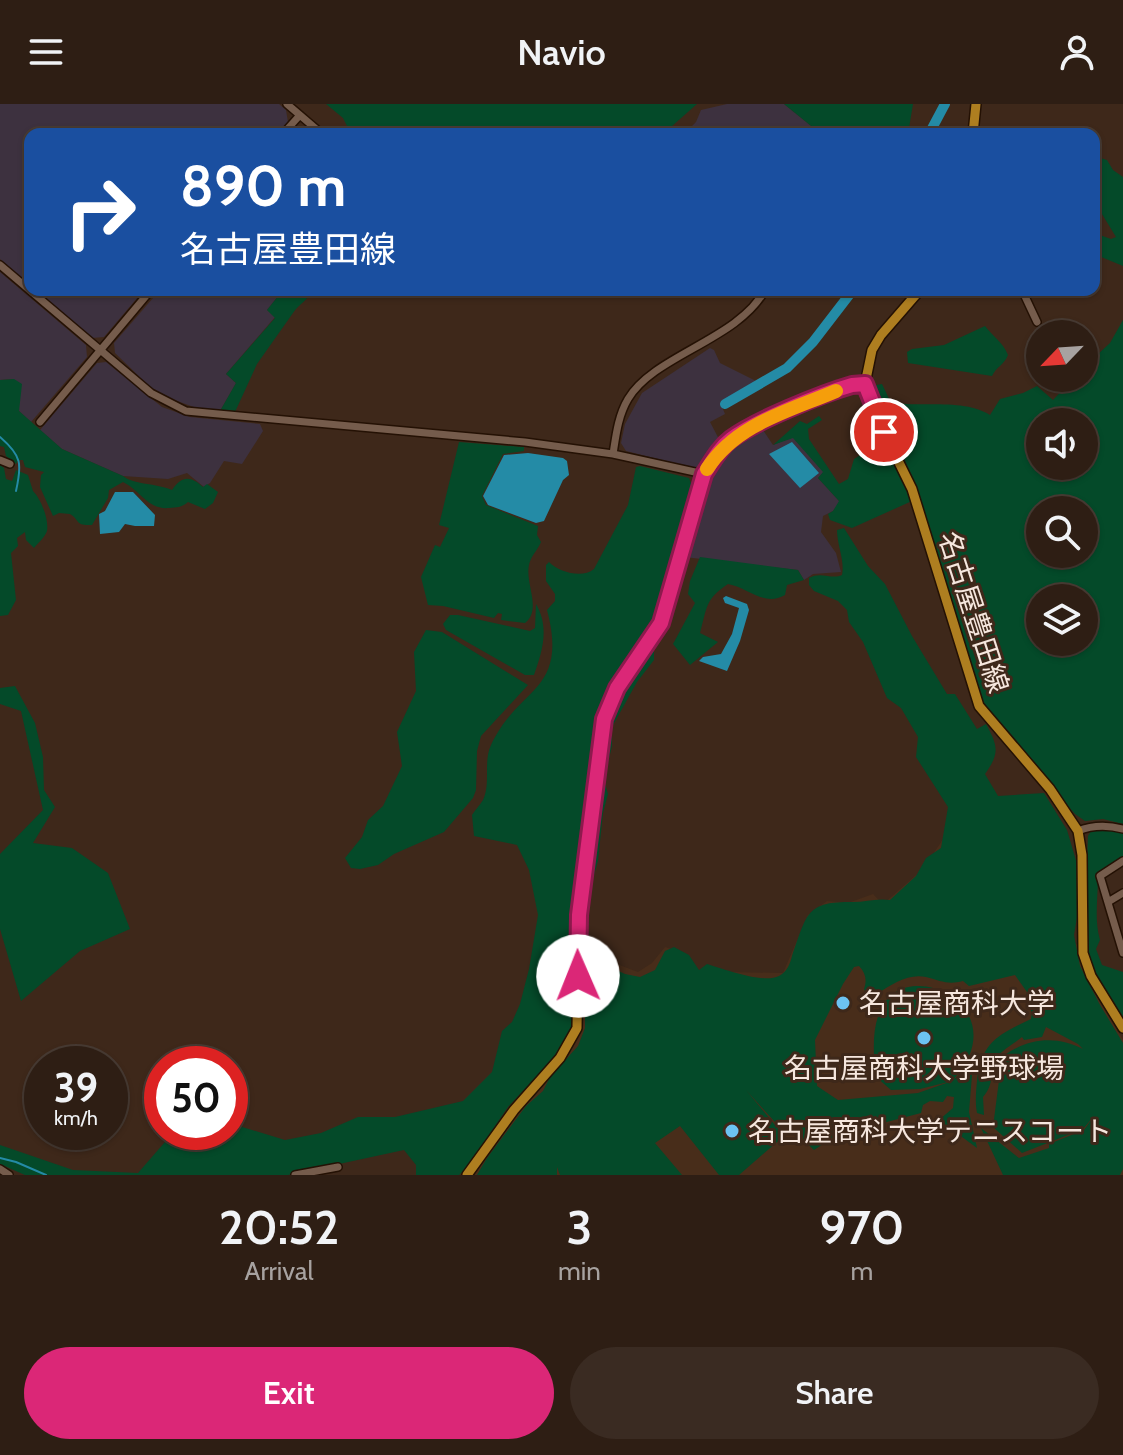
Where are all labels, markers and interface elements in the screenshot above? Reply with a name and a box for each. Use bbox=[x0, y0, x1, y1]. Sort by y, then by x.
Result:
icon: menu bbox=[24, 30, 68, 74]
text: Navio bbox=[517, 30, 606, 74]
icon: person bbox=[1055, 30, 1099, 74]
text: 890 m bbox=[180, 152, 346, 220]
icon: right bbox=[48, 160, 152, 264]
text: 名古屋豊田線 bbox=[180, 227, 396, 271]
north arrow bbox=[1026, 320, 1098, 392]
map controls bbox=[1026, 320, 1098, 656]
pin bbox=[850, 398, 918, 466]
button: sound bbox=[1026, 408, 1098, 480]
icon: arrive bbox=[862, 410, 906, 454]
button: search bbox=[1026, 496, 1098, 568]
street label: 名古屋豊田線 bbox=[932, 527, 1016, 697]
button: layers bbox=[1026, 584, 1098, 656]
position arrow bbox=[536, 934, 620, 1018]
place label: 名古屋商科大学 bbox=[859, 986, 1055, 1020]
marker: 名古屋商科大学 bbox=[834, 994, 852, 1012]
marker: 名古屋商科大学野球場 bbox=[915, 1029, 933, 1047]
speed limit sign: 50 bbox=[144, 1046, 248, 1150]
place label: 名古屋商科大学野球場 bbox=[784, 1051, 1064, 1085]
text: 39 bbox=[54, 1063, 98, 1112]
text: km/h bbox=[54, 1106, 98, 1130]
place label: 名古屋商科大学テニスコート bbox=[748, 1114, 1112, 1148]
marker: 名古屋商科大学テニスコート bbox=[723, 1122, 741, 1140]
text: 20:52 bbox=[219, 1198, 339, 1256]
text: 3 bbox=[566, 1198, 592, 1256]
text: 970 bbox=[820, 1198, 904, 1256]
text: Arrival bbox=[244, 1255, 314, 1287]
text: min bbox=[558, 1255, 601, 1287]
text: m bbox=[851, 1255, 873, 1287]
button: Exit bbox=[24, 1347, 554, 1439]
button: Share bbox=[570, 1347, 1099, 1439]

